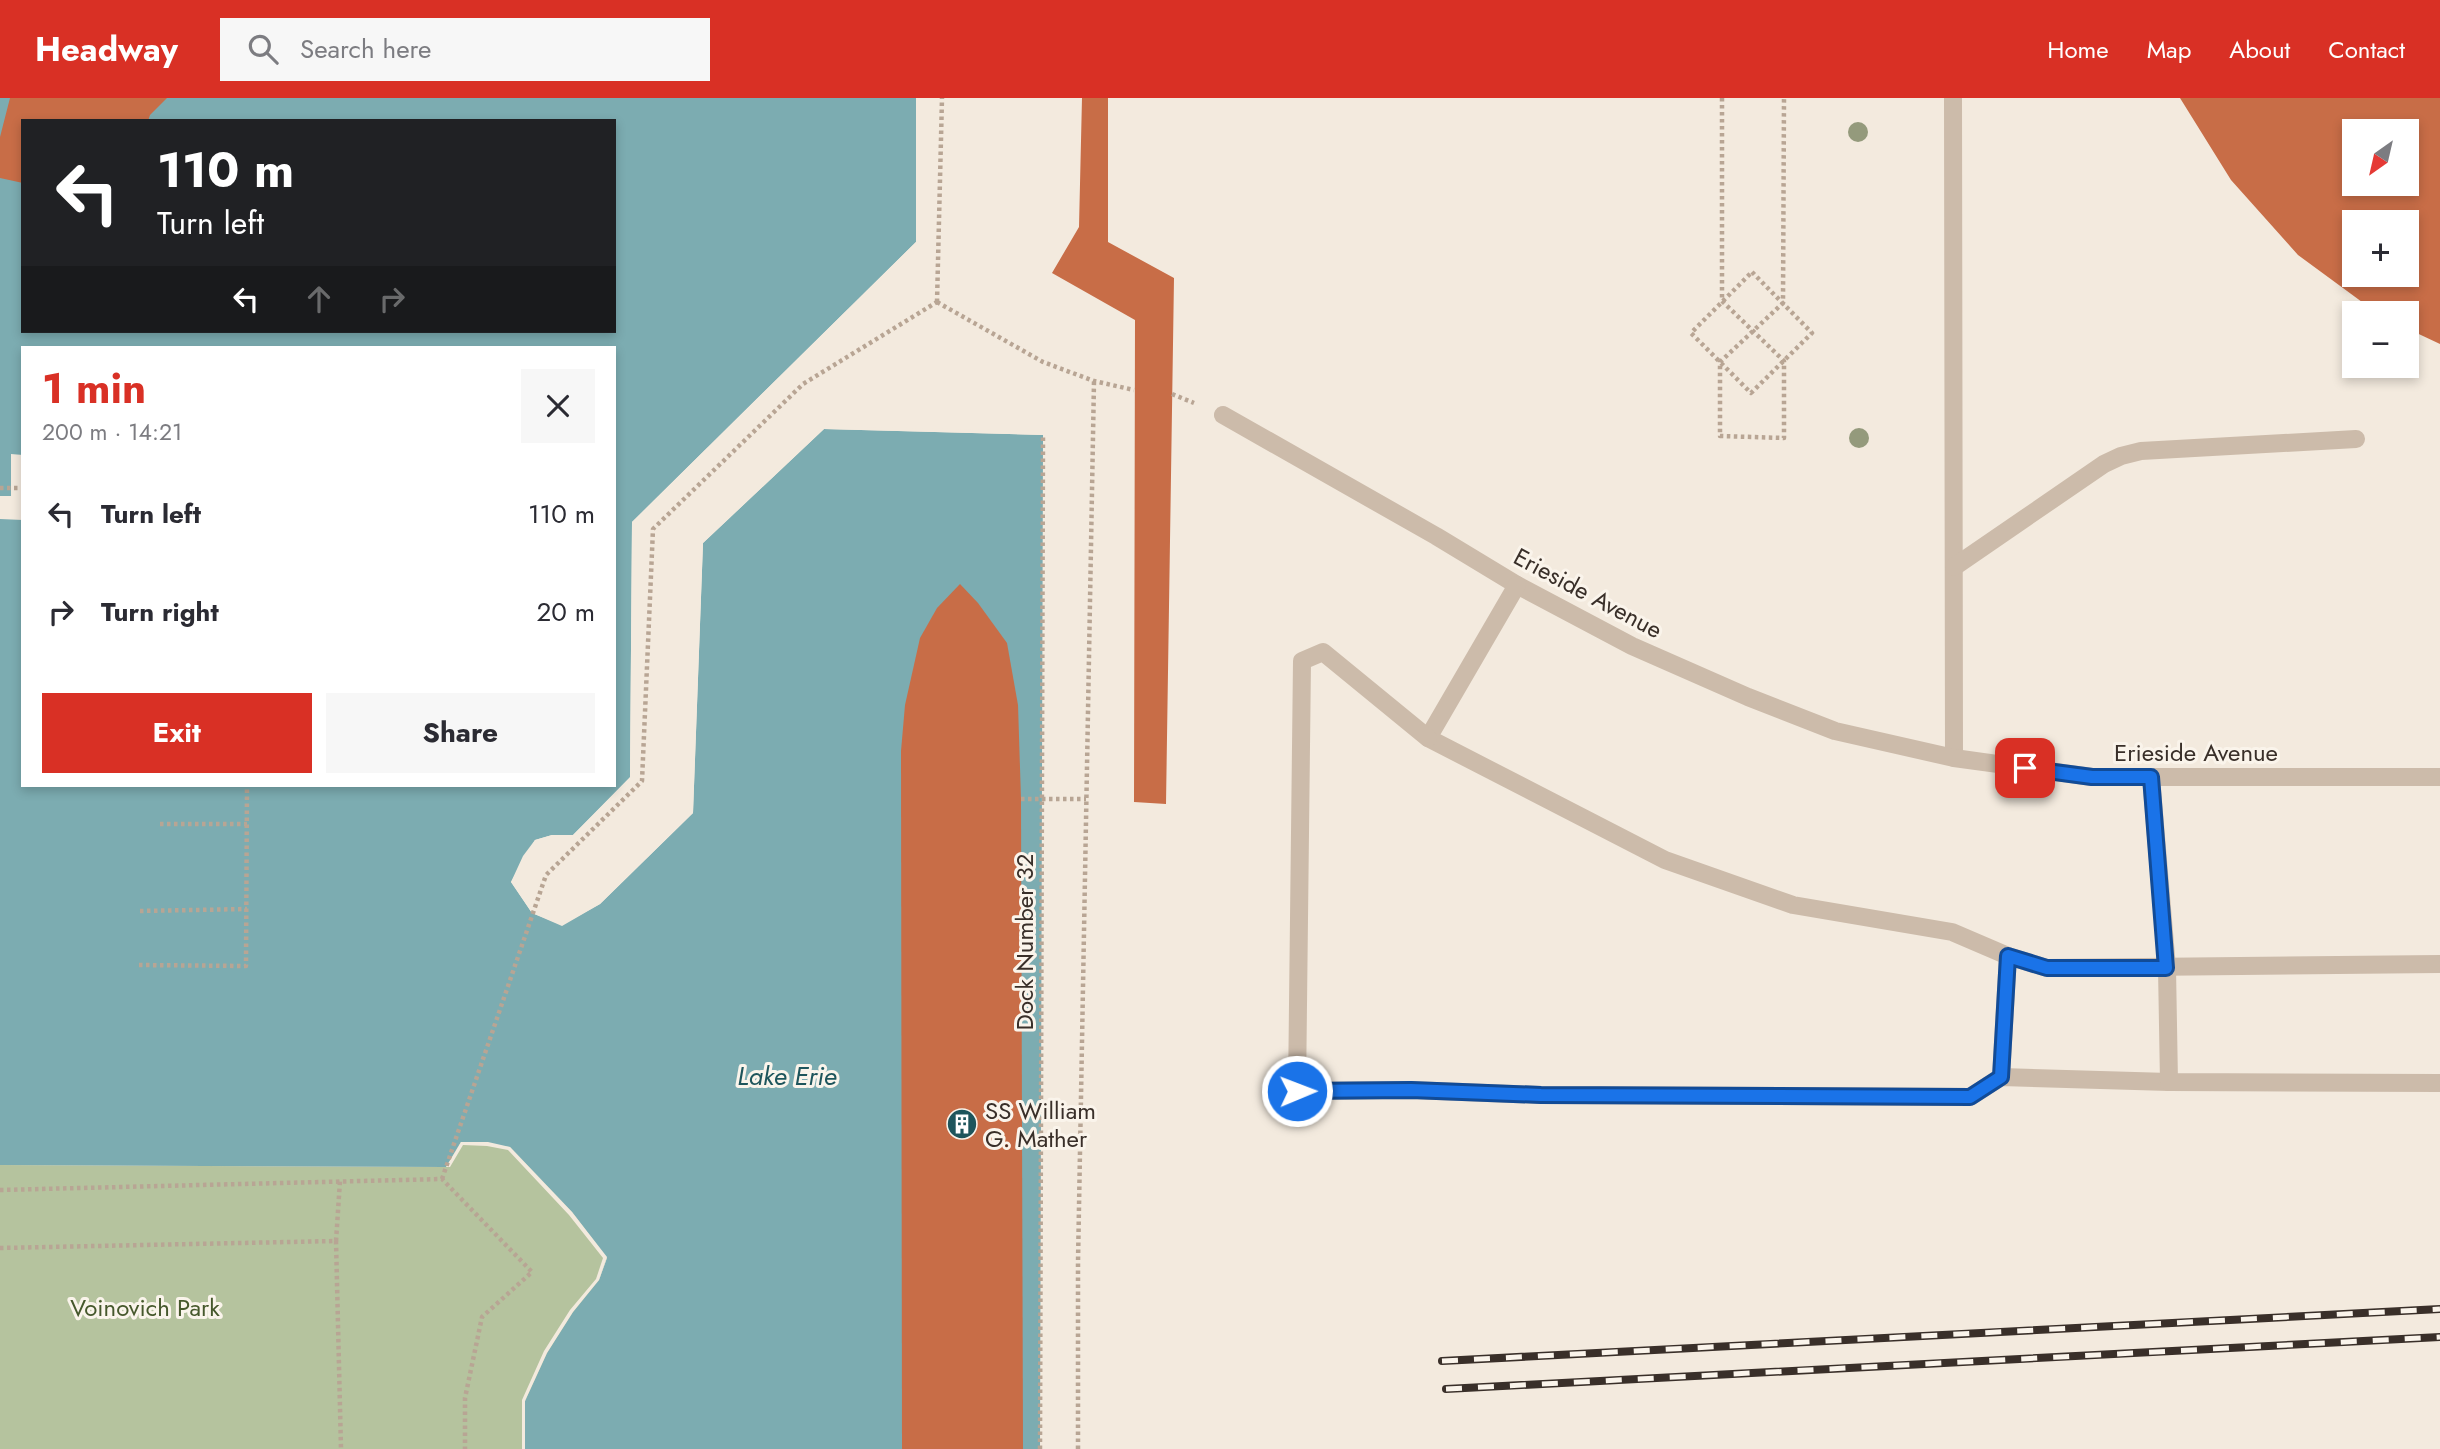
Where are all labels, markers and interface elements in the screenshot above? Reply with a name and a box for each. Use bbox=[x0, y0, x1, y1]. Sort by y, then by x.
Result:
search box bbox=[220, 18, 710, 81]
text: Headway bbox=[35, 26, 178, 73]
icon: search bbox=[244, 30, 282, 68]
text: Search here bbox=[300, 30, 431, 68]
text: Home bbox=[2047, 32, 2109, 67]
text: Map bbox=[2147, 32, 2191, 67]
text: About bbox=[2229, 32, 2290, 67]
text: Contact bbox=[2328, 32, 2405, 67]
north arrow bbox=[2342, 119, 2418, 196]
map controls bbox=[2342, 119, 2419, 378]
text: 110 m bbox=[157, 135, 294, 205]
icon: left bbox=[42, 147, 133, 238]
text: Turn left bbox=[157, 200, 264, 246]
button: + bbox=[2342, 210, 2419, 287]
icon: left bbox=[227, 280, 265, 318]
icon: ahead bbox=[300, 280, 338, 318]
icon: right bbox=[373, 280, 411, 318]
button: − bbox=[2342, 301, 2419, 378]
text: 1 min bbox=[42, 358, 146, 419]
button: close bbox=[521, 369, 595, 443]
text: 200 m · 14:21 bbox=[42, 415, 182, 449]
icon: left bbox=[42, 495, 80, 533]
text: Turn left bbox=[101, 495, 201, 533]
text: 110 m bbox=[528, 495, 595, 533]
street label: Erieside Avenue bbox=[1507, 539, 1669, 647]
icon: right bbox=[42, 593, 80, 631]
text: Turn right bbox=[101, 593, 219, 631]
text: 20 m bbox=[537, 593, 595, 631]
button: Exit bbox=[42, 693, 312, 773]
button: Share bbox=[326, 693, 595, 773]
street label: Erieside Avenue bbox=[2114, 735, 2278, 770]
pin bbox=[1995, 738, 2055, 798]
icon: arrive bbox=[2006, 749, 2044, 787]
street label: Dock Number 32 bbox=[1007, 854, 1042, 1030]
position arrow bbox=[1260, 1054, 1334, 1128]
water label: Lake Erie bbox=[737, 1057, 837, 1095]
place label: SS William G. Mather bbox=[985, 1093, 1096, 1156]
building icon: SS William G. Mather bbox=[945, 1107, 979, 1141]
park label: Voinovich Park bbox=[70, 1290, 220, 1325]

